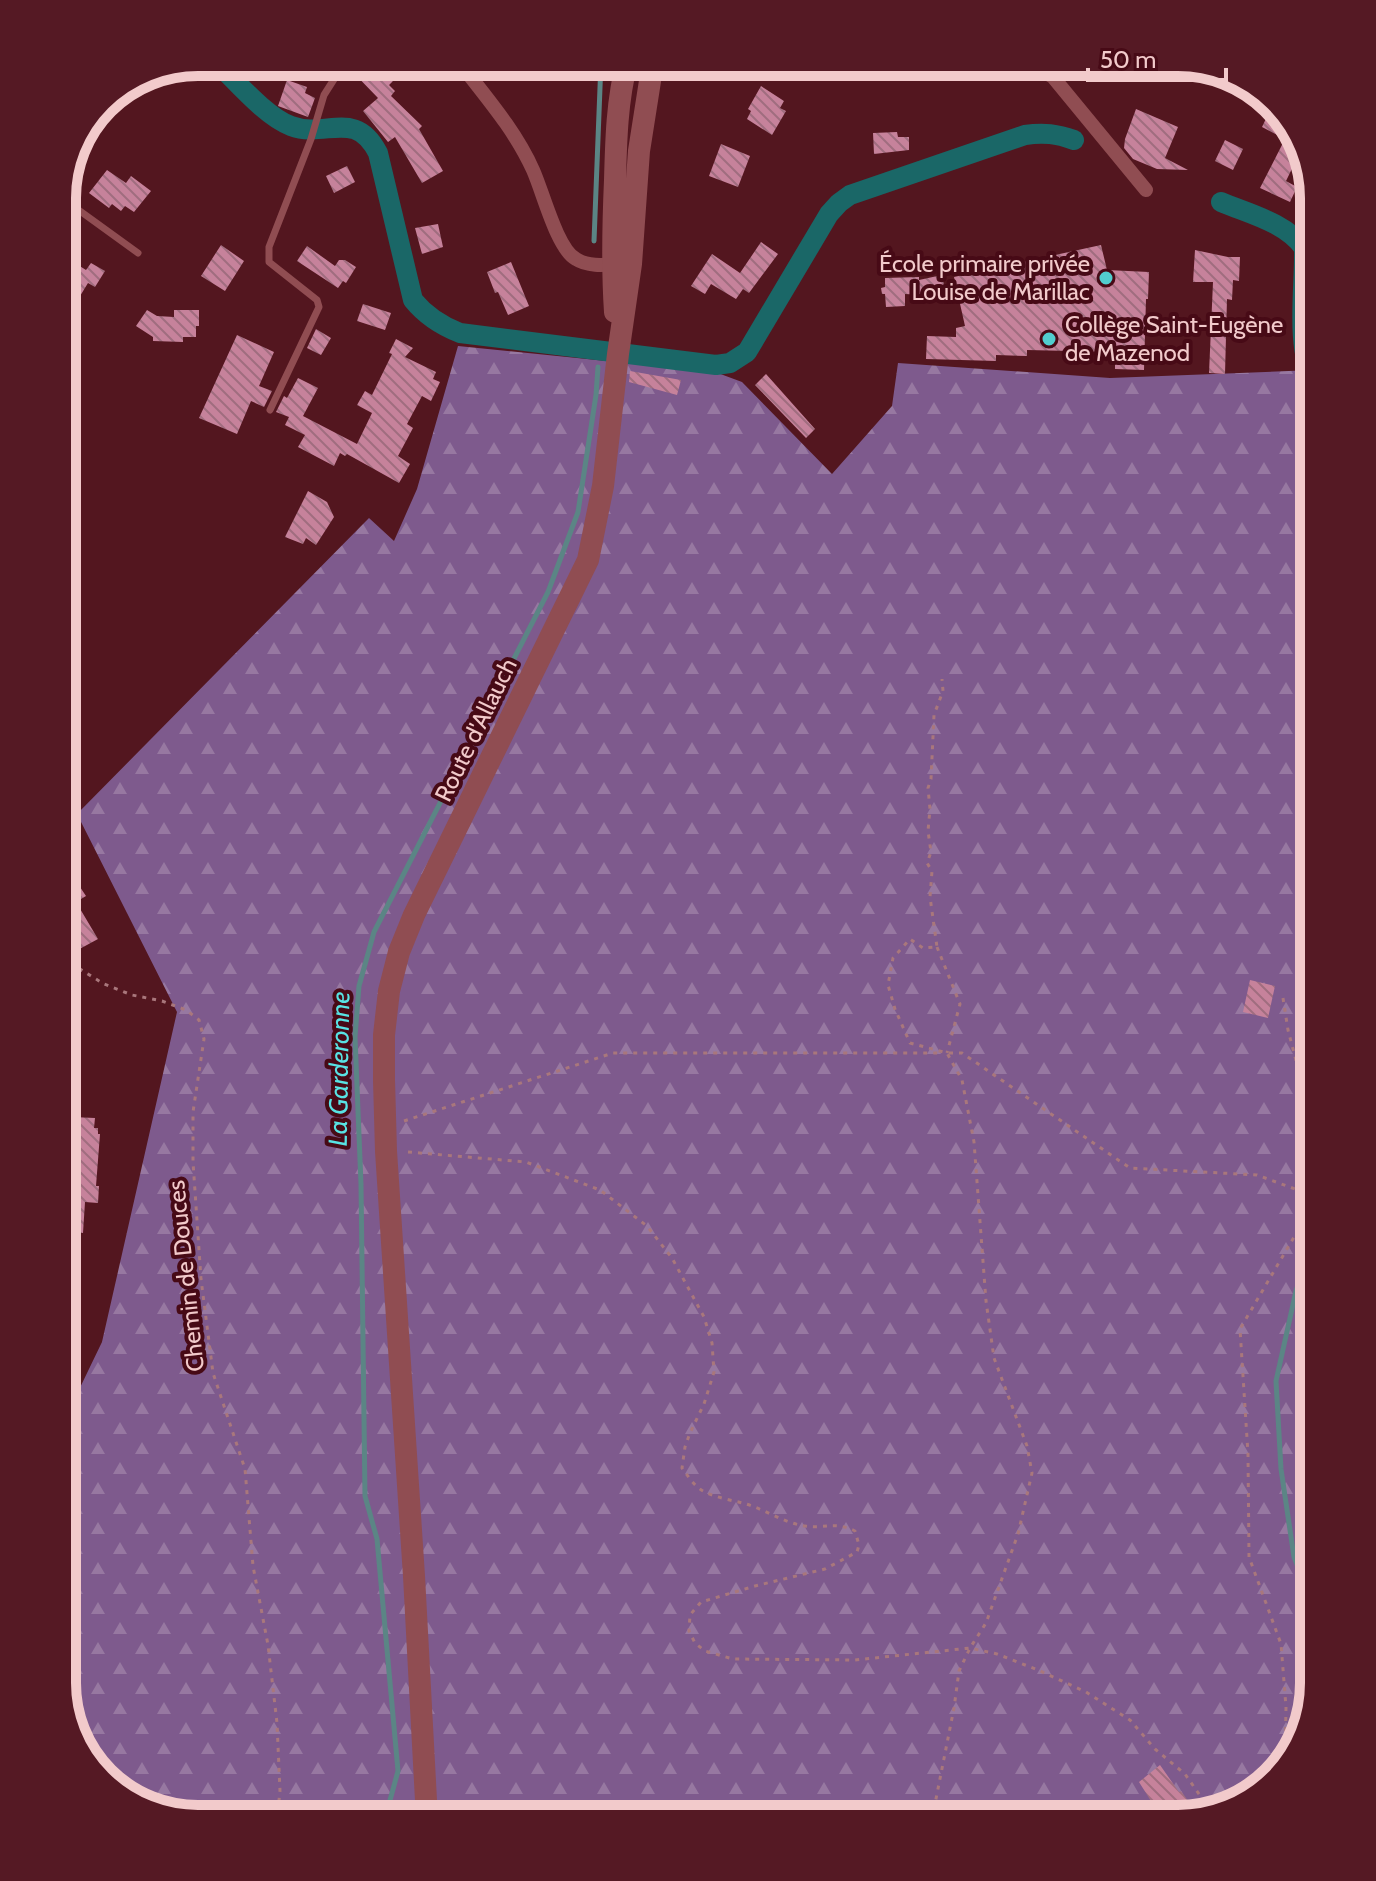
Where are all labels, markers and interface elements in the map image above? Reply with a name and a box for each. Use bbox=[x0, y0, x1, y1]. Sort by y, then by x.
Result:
scale bar bbox=[1088, 32, 1226, 82]
text: 50 m bbox=[1100, 45, 1156, 74]
place label: École primaire privée Louise de Marillac bbox=[879, 249, 1090, 306]
marker: École primaire privée Louise de Marillac bbox=[1097, 269, 1115, 287]
place label: Collège Saint-Eugène de Mazenod bbox=[1065, 310, 1283, 367]
marker: Collège Saint-Eugène de Mazenod bbox=[1040, 330, 1058, 348]
street label: Route d'Allauch bbox=[428, 653, 523, 806]
water label: La Garderonne bbox=[322, 991, 356, 1147]
street label: Chemin de Douces bbox=[161, 1179, 210, 1373]

